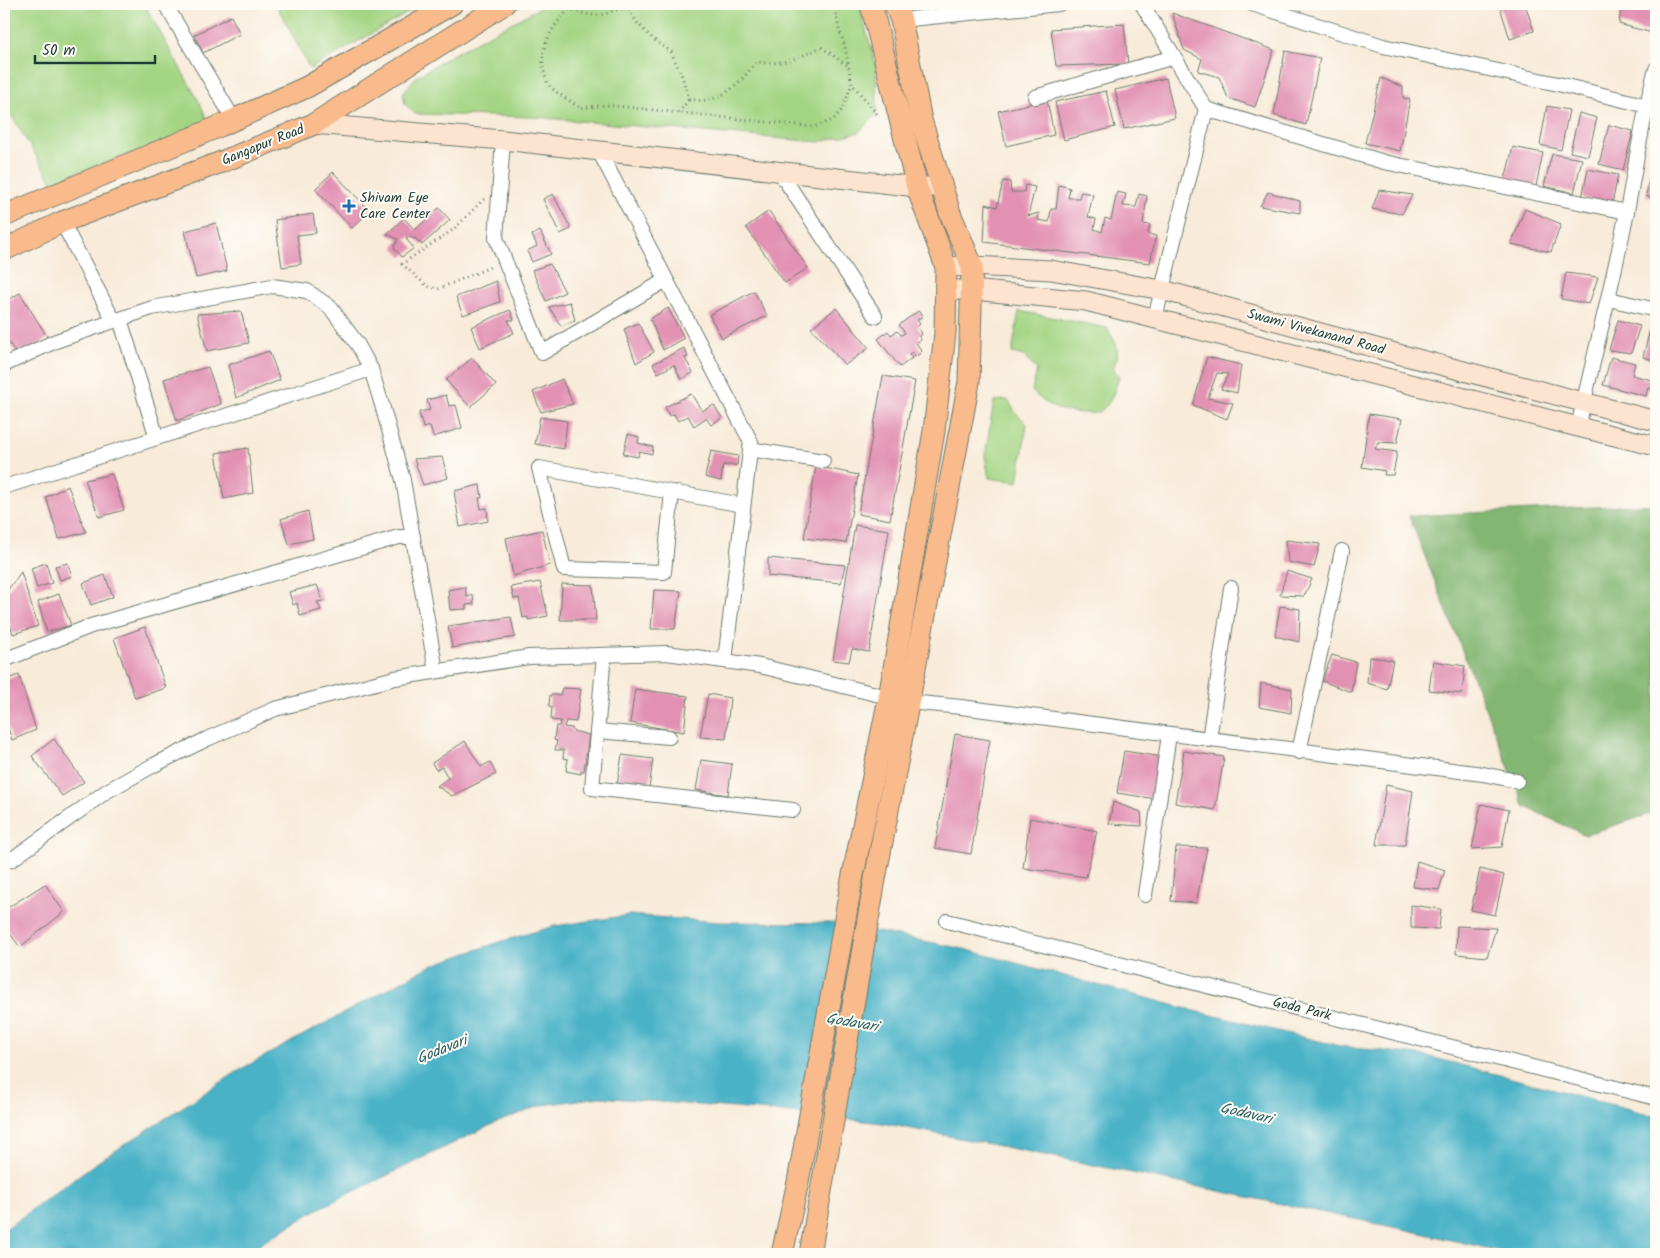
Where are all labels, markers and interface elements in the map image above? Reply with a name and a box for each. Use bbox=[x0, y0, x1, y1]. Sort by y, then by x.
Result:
scale bar bbox=[35, 32, 155, 64]
text: 50 m bbox=[42, 39, 76, 63]
street label: Gangapur Road bbox=[218, 118, 309, 172]
place label: Shivam Eye Care Center bbox=[360, 187, 431, 225]
marker: Shivam Eye Care Center bbox=[342, 199, 356, 213]
street label: Swami Vivekanand Road bbox=[1245, 303, 1388, 361]
street label: Goda Park bbox=[1271, 991, 1334, 1027]
water label: Godavari bbox=[824, 1007, 883, 1040]
water label: Godavari bbox=[413, 1028, 474, 1071]
water label: Godavari bbox=[1218, 1096, 1278, 1132]

